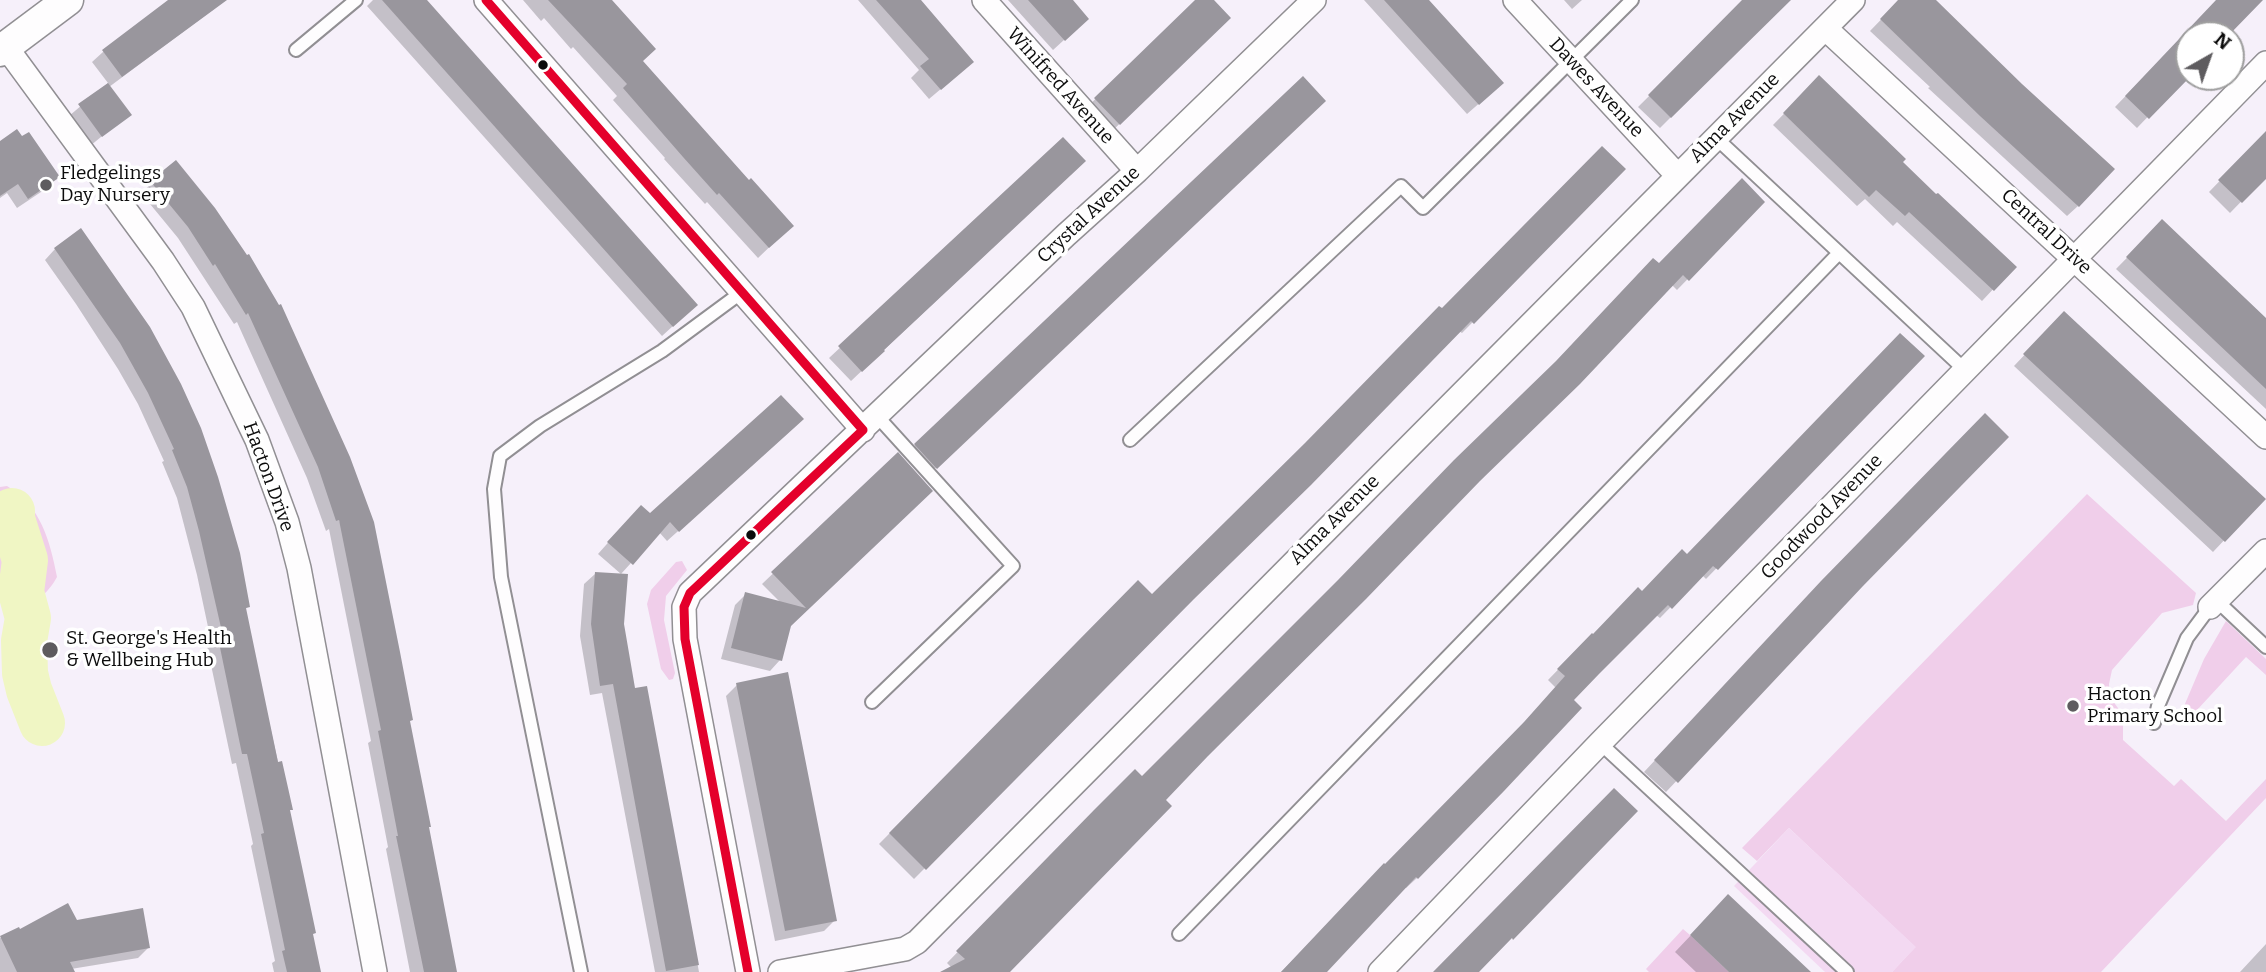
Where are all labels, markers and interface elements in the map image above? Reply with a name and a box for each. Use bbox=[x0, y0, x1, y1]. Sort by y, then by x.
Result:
north arrow bbox=[2175, 21, 2245, 91]
street label: Winifred Avenue bbox=[1002, 23, 1118, 149]
text: N bbox=[2210, 28, 2236, 55]
street label: Dawes Avenue bbox=[1544, 33, 1648, 143]
unlabelled marker bbox=[536, 58, 550, 72]
street label: Alma Avenue bbox=[1685, 68, 1785, 168]
street label: Crystal Avenue bbox=[1033, 162, 1145, 268]
place label: Fledgelings Day Nursery bbox=[60, 163, 170, 207]
marker: Fledgelings Day Nursery bbox=[38, 177, 54, 193]
street label: Central Drive bbox=[1996, 184, 2096, 280]
street label: Hacton Drive bbox=[238, 419, 298, 535]
street label: Goodwood Avenue bbox=[1756, 450, 1888, 584]
street label: Alma Avenue bbox=[1285, 470, 1385, 570]
unlabelled marker bbox=[744, 528, 758, 542]
place label: St. George's Health & Wellbeing Hub bbox=[66, 628, 232, 672]
marker: St. George's Health & Wellbeing Hub bbox=[40, 640, 60, 660]
place label: Hacton Primary School bbox=[2087, 684, 2223, 728]
marker: Hacton Primary School bbox=[2065, 698, 2081, 714]

